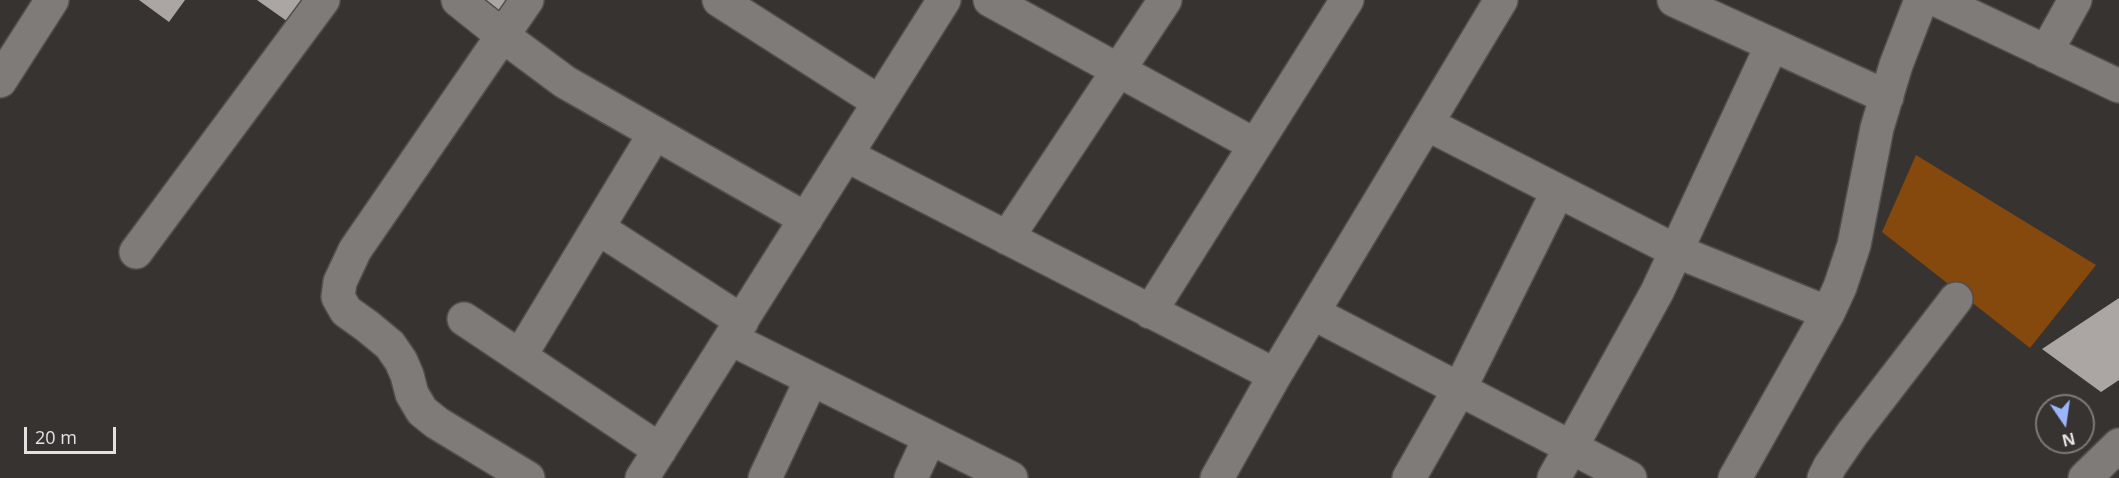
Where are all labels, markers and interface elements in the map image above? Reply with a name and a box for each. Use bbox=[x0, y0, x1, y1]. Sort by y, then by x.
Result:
north arrow bbox=[2035, 394, 2095, 454]
scale bar bbox=[27, 415, 118, 453]
text: 20 m bbox=[35, 425, 77, 449]
text: N bbox=[2060, 427, 2077, 452]

